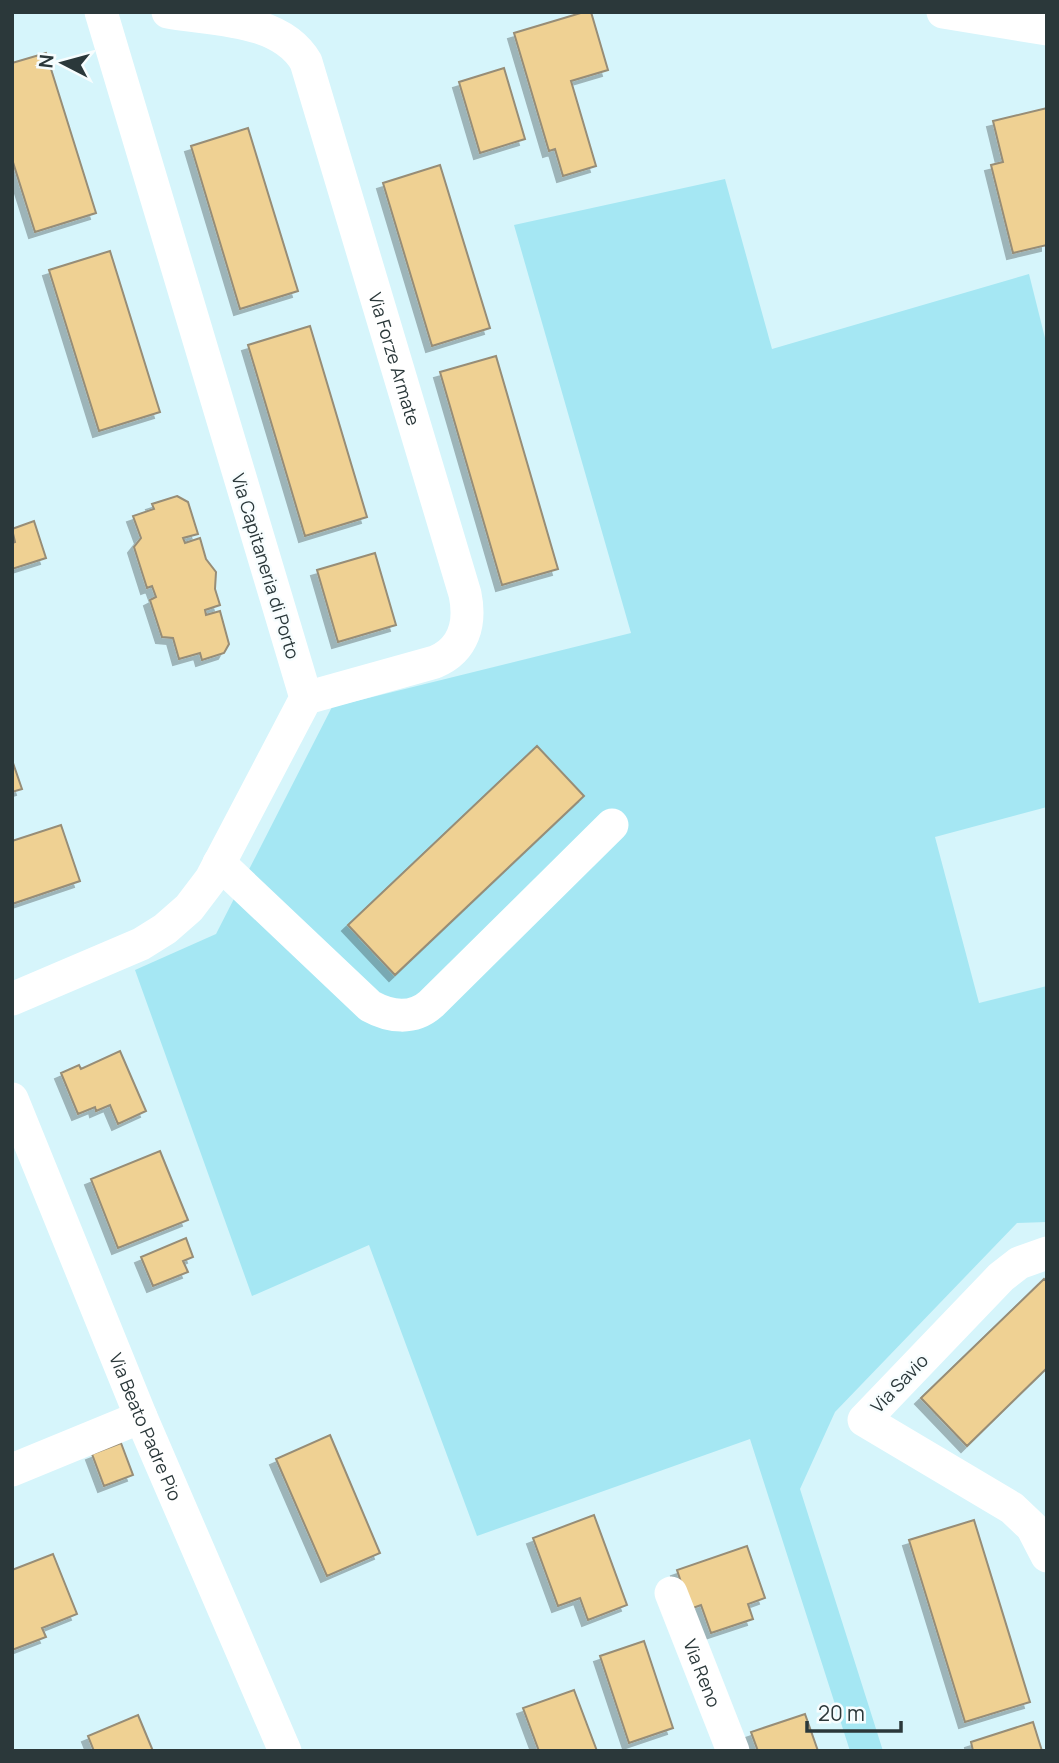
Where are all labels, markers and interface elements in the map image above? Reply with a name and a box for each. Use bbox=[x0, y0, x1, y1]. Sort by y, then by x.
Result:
north arrow bbox=[28, 28, 98, 98]
text: N bbox=[32, 53, 60, 69]
street label: Via Forze Armate bbox=[364, 289, 426, 428]
street label: Via Capitaneria di Porto bbox=[226, 470, 306, 662]
street label: Via Savio bbox=[865, 1348, 933, 1418]
street label: Via Beato Padre Pio bbox=[104, 1349, 188, 1504]
street label: Via Reno bbox=[678, 1636, 727, 1711]
scale bar bbox=[807, 1690, 902, 1734]
text: 20 m bbox=[818, 1699, 865, 1727]

